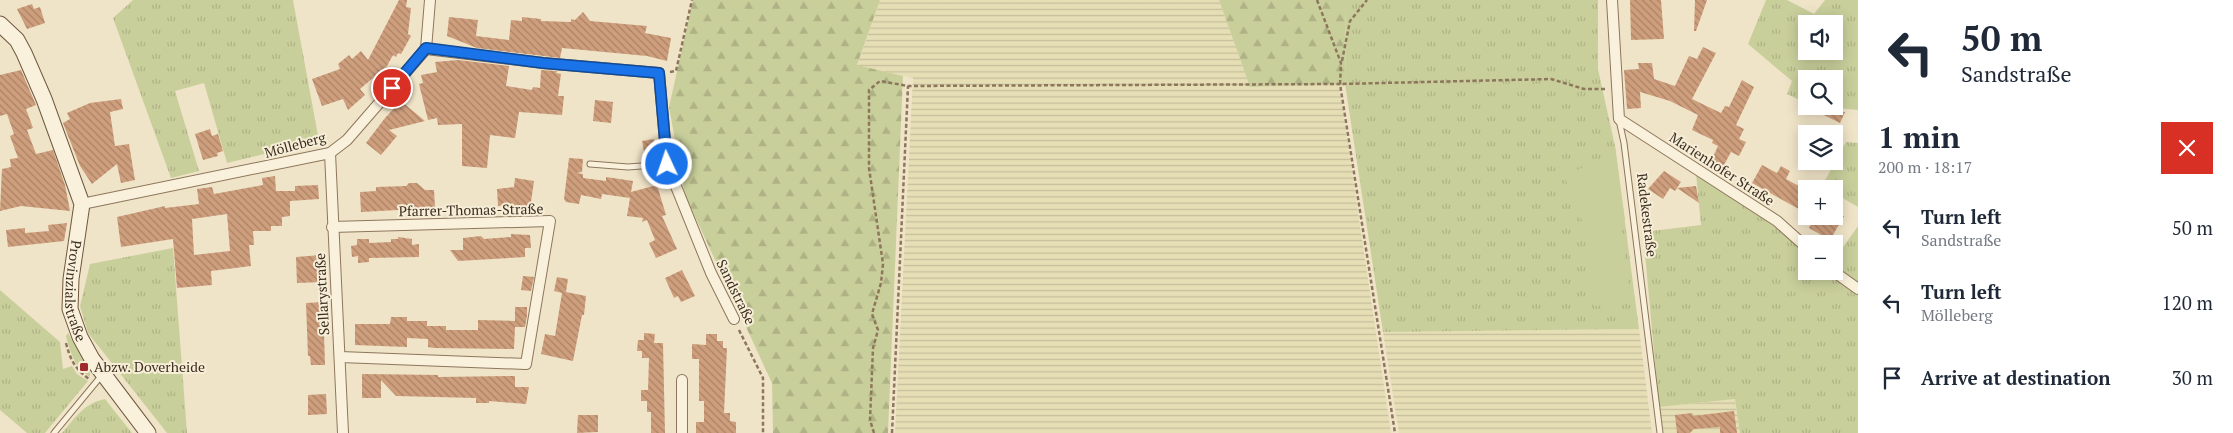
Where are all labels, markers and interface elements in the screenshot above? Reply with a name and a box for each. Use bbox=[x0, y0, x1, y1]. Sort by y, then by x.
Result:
map controls bbox=[1798, 15, 1843, 280]
button: sound bbox=[1798, 15, 1843, 60]
text: 50 m bbox=[1961, 15, 2042, 61]
icon: left bbox=[1878, 20, 1943, 85]
text: Sandstraße bbox=[1961, 59, 2072, 88]
pin bbox=[371, 67, 413, 109]
button: search bbox=[1798, 70, 1843, 115]
icon: arrive bbox=[378, 74, 406, 102]
text: 1 min bbox=[1878, 117, 1960, 157]
button: close bbox=[2161, 122, 2213, 174]
button: layers bbox=[1798, 125, 1843, 170]
street label: Mölleberg bbox=[262, 127, 328, 162]
street label: Marienhofer Straße bbox=[1666, 128, 1778, 210]
position arrow bbox=[640, 137, 692, 189]
text: 200 m · 18:17 bbox=[1878, 156, 1972, 178]
street label: Radekestraße bbox=[1633, 172, 1662, 258]
button: + bbox=[1798, 180, 1843, 225]
street label: Pfarrer-Thomas-Straße bbox=[398, 199, 544, 220]
text: Turn left bbox=[1921, 204, 2002, 229]
icon: left bbox=[1878, 214, 1906, 242]
text: 50 m bbox=[2172, 215, 2213, 240]
text: Sandstraße bbox=[1921, 229, 2001, 251]
button: − bbox=[1798, 235, 1843, 280]
street label: Provinzialstraße bbox=[61, 239, 91, 345]
street label: Sellarystraße bbox=[310, 252, 333, 336]
street label: Sandstraße bbox=[712, 256, 760, 328]
text: Turn left bbox=[1921, 279, 2002, 304]
icon: left bbox=[1878, 289, 1906, 317]
text: 120 m bbox=[2162, 290, 2213, 315]
text: Mölleberg bbox=[1921, 304, 1993, 326]
place label: Abzw. Doverheide bbox=[94, 357, 205, 376]
marker: Abzw. Doverheide bbox=[78, 361, 90, 373]
icon: arrive bbox=[1878, 364, 1906, 392]
text: Arrive at destination bbox=[1921, 365, 2110, 390]
text: 30 m bbox=[2172, 365, 2213, 390]

